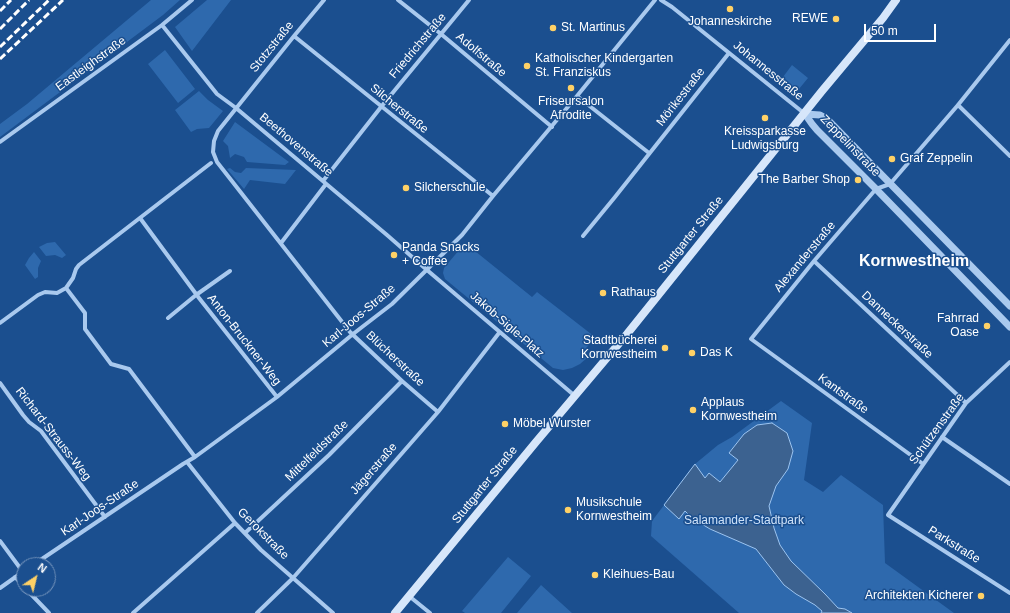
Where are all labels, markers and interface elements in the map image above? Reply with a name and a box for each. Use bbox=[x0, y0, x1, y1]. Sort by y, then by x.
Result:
marker: Johanneskirche bbox=[725, 4, 735, 14]
street label: Friedrichstraße bbox=[387, 10, 449, 82]
place label: REWE bbox=[792, 12, 828, 26]
marker: REWE bbox=[831, 14, 841, 24]
place label: Johanneskirche bbox=[688, 15, 772, 29]
scale bar bbox=[866, 16, 938, 42]
street label: Stotzstraße bbox=[247, 19, 297, 75]
place label: St. Martinus bbox=[561, 21, 625, 35]
marker: St. Martinus bbox=[548, 23, 558, 33]
text: 50 m bbox=[871, 24, 898, 38]
street label: Adolfstraße bbox=[453, 30, 509, 80]
street label: Eastleighstraße bbox=[53, 34, 129, 94]
street label: Johannesstraße bbox=[730, 38, 806, 104]
place label: Katholischer Kindergarten St. Franziskus bbox=[535, 52, 673, 80]
marker: Katholischer Kindergarten St. Franziskus bbox=[522, 61, 532, 71]
street label: Mörikestraße bbox=[654, 65, 708, 129]
street label: Silcherstraße bbox=[367, 81, 431, 137]
marker: Friseursalon Afrodite bbox=[566, 83, 576, 93]
place label: Friseursalon Afrodite bbox=[538, 95, 604, 123]
street label: Beethovenstraße bbox=[256, 110, 336, 180]
street label: Zeppelinstraße bbox=[817, 112, 883, 180]
marker: Kreissparkasse Ludwigsburg bbox=[760, 113, 770, 123]
place label: Kreissparkasse Ludwigsburg bbox=[724, 125, 806, 153]
place label: Graf Zeppelin bbox=[900, 152, 973, 166]
marker: Graf Zeppelin bbox=[887, 154, 897, 164]
place label: The Barber Shop bbox=[759, 173, 850, 187]
marker: The Barber Shop bbox=[853, 175, 863, 185]
place label: Silcherschule bbox=[414, 181, 485, 195]
marker: Silcherschule bbox=[401, 183, 411, 193]
street label: Stuttgarter Straße bbox=[655, 193, 727, 277]
street label: Alexanderstraße bbox=[771, 219, 839, 295]
place label: Panda Snacks + Coffee bbox=[402, 241, 479, 269]
marker: Panda Snacks + Coffee bbox=[389, 250, 399, 260]
district label: Kornwestheim bbox=[859, 252, 969, 272]
street label: Karl-Joos-Straße bbox=[320, 281, 398, 351]
place label: Rathaus bbox=[611, 286, 656, 300]
marker: Rathaus bbox=[598, 288, 608, 298]
street label: Danneckerstraße bbox=[858, 288, 936, 362]
street label: Jakob-Sigle-Platz bbox=[467, 289, 547, 361]
street label: Anton-Bruckner-Weg bbox=[204, 292, 284, 388]
place label: Fahrrad Oase bbox=[937, 312, 979, 340]
marker: Fahrrad Oase bbox=[982, 321, 992, 331]
street label: Blücherstraße bbox=[363, 328, 427, 390]
place label: Stadtbücherei Kornwestheim bbox=[581, 334, 657, 362]
marker: Stadtbücherei Kornwestheim bbox=[660, 343, 670, 353]
place label: Das K bbox=[700, 346, 733, 360]
marker: Das K bbox=[687, 348, 697, 358]
street label: Kantstraße bbox=[815, 371, 871, 417]
street label: Richard-Strauss-Weg bbox=[12, 384, 94, 484]
street label: Schützenstraße bbox=[906, 391, 968, 467]
place label: Applaus Kornwestheim bbox=[701, 396, 777, 424]
marker: Applaus Kornwestheim bbox=[688, 405, 698, 415]
street label: Mittelfeldstraße bbox=[282, 417, 352, 485]
place label: Möbel Wurster bbox=[513, 417, 591, 431]
marker: Möbel Wurster bbox=[500, 419, 510, 429]
street label: Jägerstraße bbox=[348, 440, 400, 498]
street label: Stuttgarter Straße bbox=[449, 443, 521, 527]
street label: Karl-Joos-Straße bbox=[58, 477, 142, 539]
place label: Musikschule Kornwestheim bbox=[576, 496, 652, 524]
street label: Gerokstraße bbox=[234, 505, 292, 563]
marker: Musikschule Kornwestheim bbox=[563, 505, 573, 515]
park label: Salamander-Stadtpark bbox=[684, 514, 804, 528]
street label: Parkstraße bbox=[925, 523, 983, 567]
north arrow bbox=[16, 557, 56, 597]
text: N bbox=[36, 561, 49, 575]
place label: Kleihues-Bau bbox=[603, 568, 674, 582]
marker: Kleihues-Bau bbox=[590, 570, 600, 580]
place label: Architekten Kicherer bbox=[865, 589, 973, 603]
marker: Architekten Kicherer bbox=[976, 591, 986, 601]

